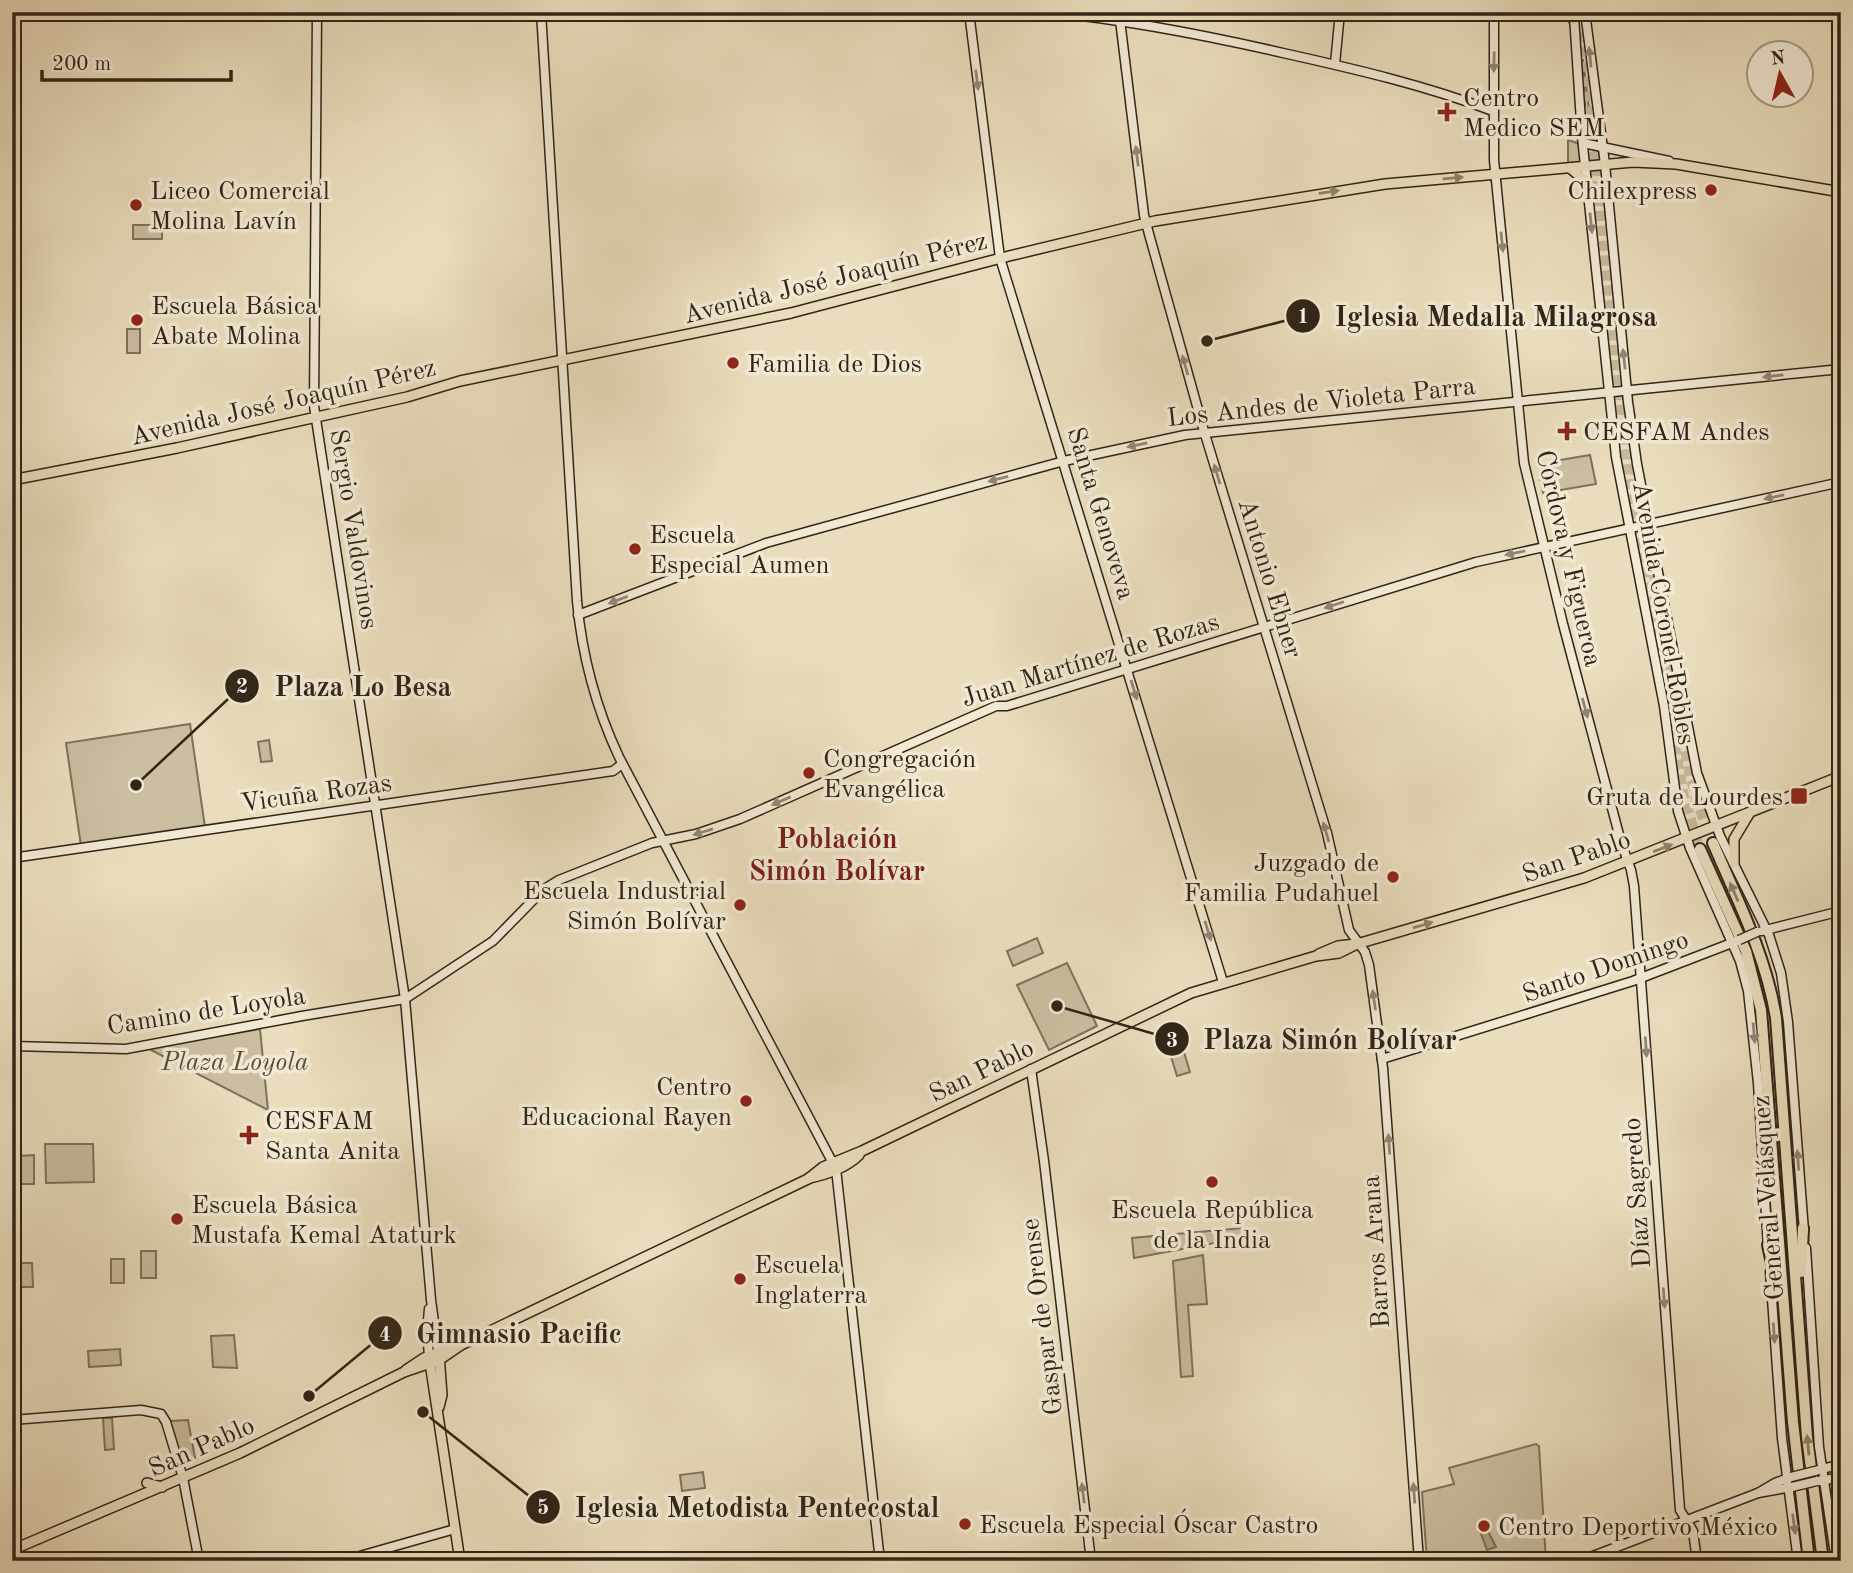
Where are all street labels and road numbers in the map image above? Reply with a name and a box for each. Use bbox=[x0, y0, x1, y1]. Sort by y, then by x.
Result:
street label: Avenida José Joaquín Pérez bbox=[681, 229, 990, 329]
street label: Avenida José Joaquín Pérez bbox=[128, 355, 439, 451]
street label: Los Andes de Violeta Parra bbox=[1166, 374, 1477, 432]
street label: Santa Genoveva bbox=[1061, 424, 1139, 603]
street label: Sergio Valdovinos bbox=[324, 427, 382, 631]
street label: Córdova y Figueroa bbox=[1530, 448, 1606, 669]
street label: Avenida Coronel Robles bbox=[1627, 480, 1699, 747]
street label: Antonio Ebner bbox=[1233, 496, 1306, 662]
street label: Juan Martínez de Rozas bbox=[959, 609, 1223, 713]
street label: Vicuña Rozas bbox=[239, 771, 394, 817]
street label: San Pablo bbox=[1519, 827, 1634, 889]
street label: Santo Domingo bbox=[1519, 927, 1692, 1009]
street label: Camino de Loyola bbox=[105, 983, 308, 1041]
street label: San Pablo bbox=[925, 1035, 1038, 1108]
street label: General Velásquez bbox=[1749, 1094, 1789, 1301]
street label: Díaz Sagredo bbox=[1620, 1117, 1656, 1269]
street label: Barros Arana bbox=[1359, 1174, 1395, 1329]
street label: Gaspar de Orense bbox=[1018, 1217, 1068, 1417]
street label: San Pablo bbox=[145, 1413, 259, 1483]

